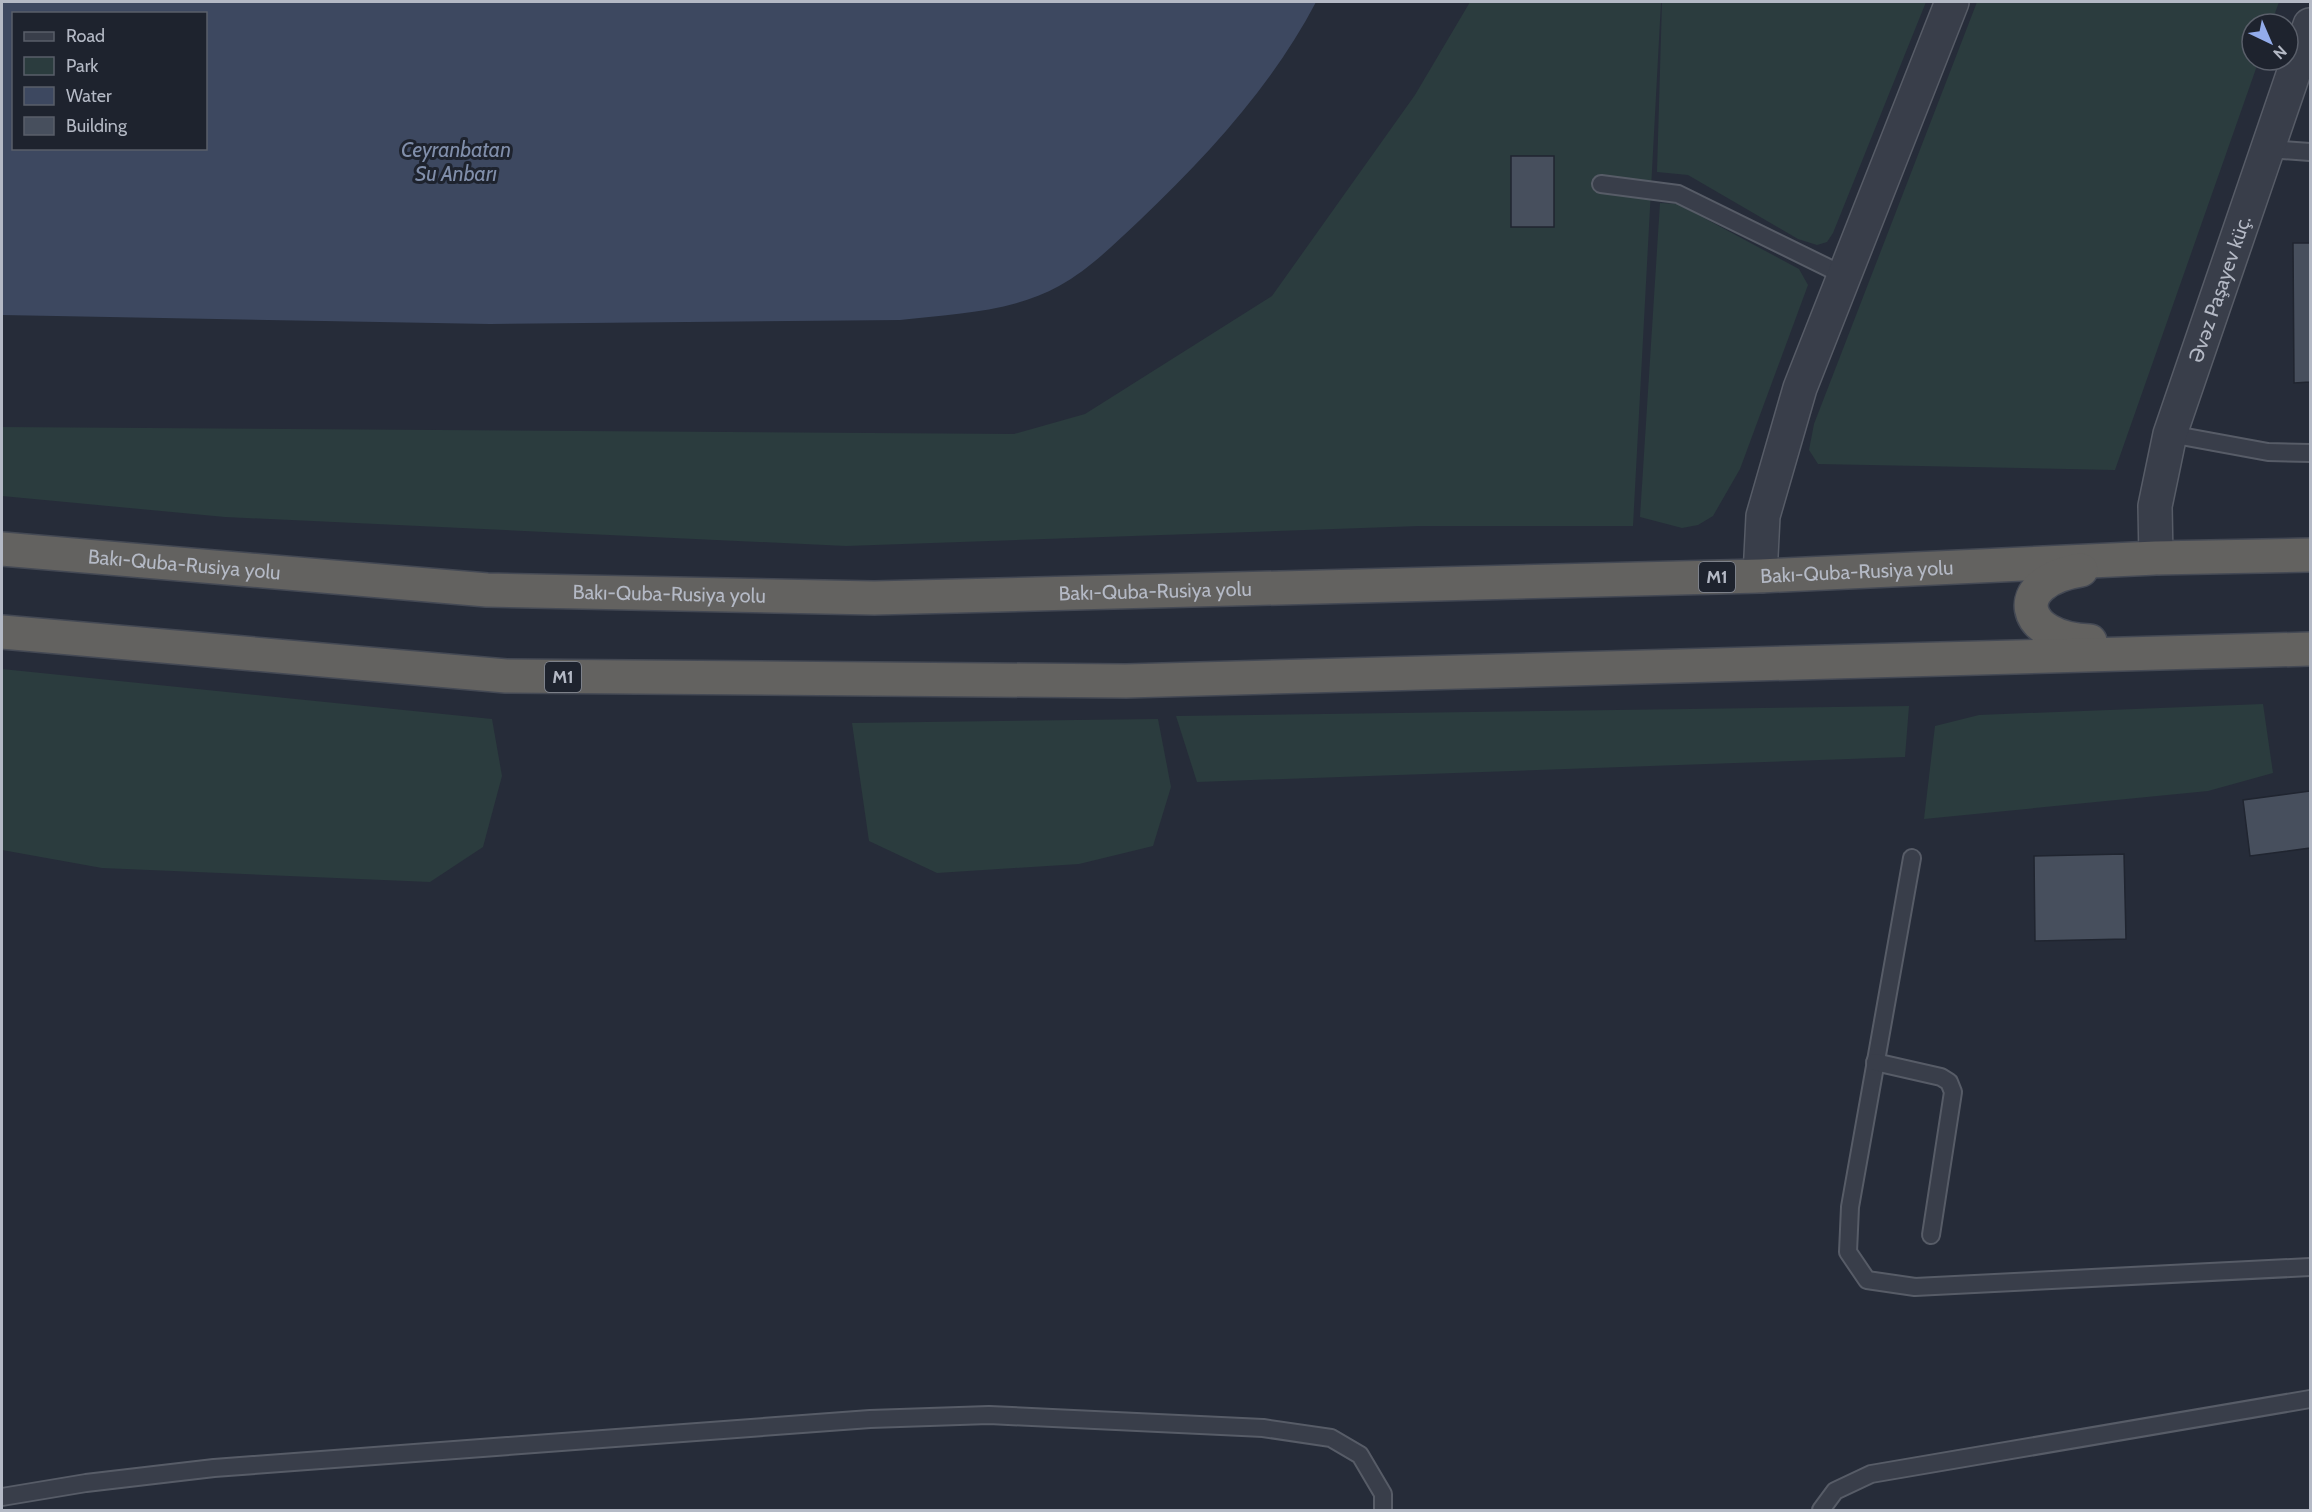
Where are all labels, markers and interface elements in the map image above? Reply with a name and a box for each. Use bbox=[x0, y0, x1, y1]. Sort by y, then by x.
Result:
legend bbox=[12, 12, 207, 150]
north arrow bbox=[2240, 12, 2300, 72]
text: Road bbox=[66, 25, 105, 47]
text: N bbox=[2269, 42, 2291, 63]
text: Park bbox=[66, 55, 99, 77]
text: Water bbox=[66, 85, 112, 107]
text: Building bbox=[66, 115, 128, 137]
water label: Ceyranbatan Su Anbarı bbox=[401, 137, 511, 186]
street label: Əvəz Paşayev küç. bbox=[2183, 212, 2256, 365]
street label: Bakı-Quba-Rusiya yolu bbox=[87, 544, 282, 585]
street label: Bakı-Quba-Rusiya yolu bbox=[1760, 555, 1954, 588]
road number: M1 bbox=[1699, 562, 1735, 592]
street label: Bakı-Quba-Rusiya yolu bbox=[1058, 577, 1252, 605]
street label: Bakı-Quba-Rusiya yolu bbox=[572, 580, 766, 608]
road number: M1 bbox=[545, 662, 581, 692]

